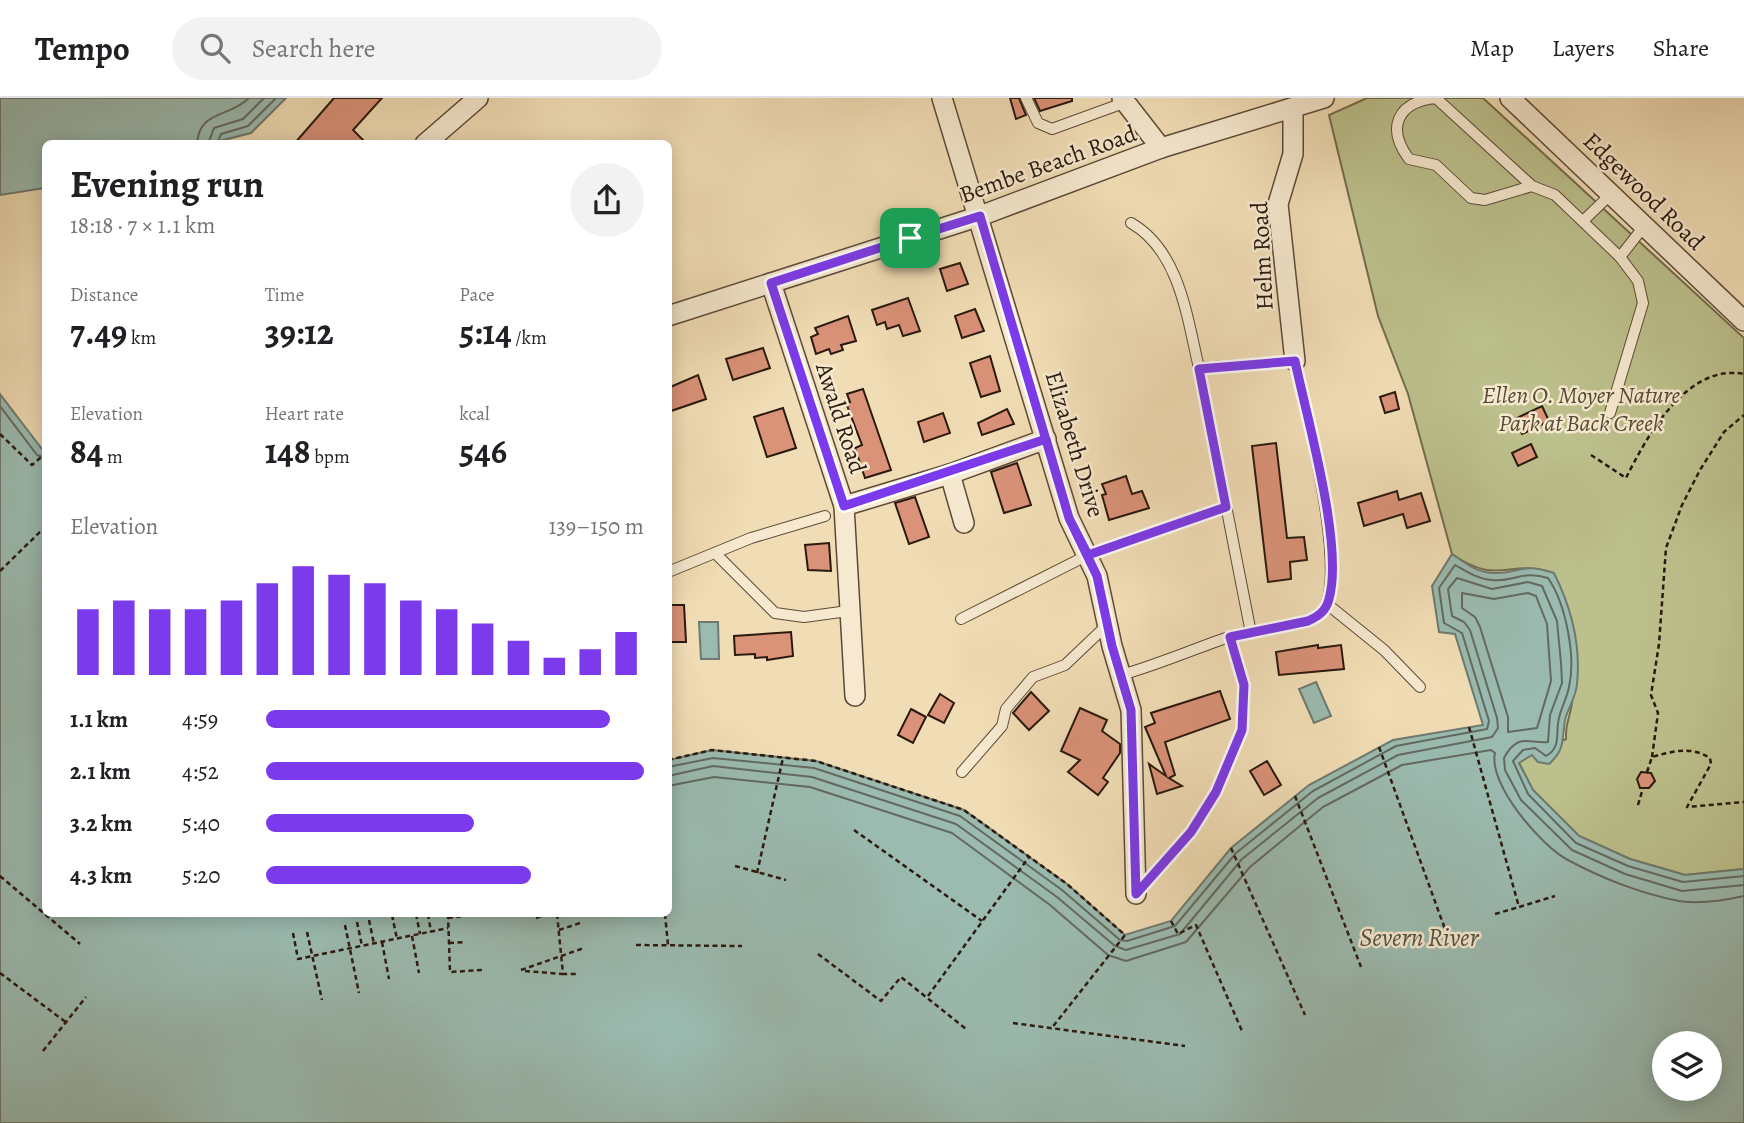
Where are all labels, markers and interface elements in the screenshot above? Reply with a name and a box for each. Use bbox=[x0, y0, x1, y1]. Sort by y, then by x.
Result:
search box bbox=[172, 17, 662, 80]
text: Tempo bbox=[35, 26, 130, 71]
icon: search bbox=[196, 29, 234, 67]
text: Search here bbox=[252, 31, 375, 66]
text: Map bbox=[1470, 32, 1514, 64]
text: Layers bbox=[1552, 32, 1615, 64]
text: Share bbox=[1653, 32, 1709, 64]
street label: Bembe Beach Road bbox=[955, 117, 1141, 211]
street label: Edgewood Road bbox=[1576, 125, 1712, 257]
text: Evening run bbox=[70, 158, 264, 210]
button: share bbox=[570, 163, 644, 237]
street label: Helm Road bbox=[1243, 201, 1281, 311]
pin bbox=[880, 208, 940, 268]
text: 18:18 · 7 × 1.1 km bbox=[70, 210, 215, 241]
icon: arrive bbox=[891, 219, 929, 257]
text: Distance bbox=[70, 282, 138, 308]
text: Time bbox=[265, 282, 304, 308]
text: Pace bbox=[459, 282, 495, 308]
text: 7.49 bbox=[70, 308, 127, 356]
text: 39:12 bbox=[265, 308, 334, 356]
text: 5:14 bbox=[459, 308, 512, 356]
text: km bbox=[127, 325, 156, 351]
text: /km bbox=[512, 325, 547, 351]
street label: Awald Road bbox=[808, 358, 874, 478]
street label: Elizabeth Drive bbox=[1038, 367, 1112, 521]
park label: Ellen O. Moyer Nature Park at Back Creek bbox=[1482, 379, 1680, 439]
text: Elevation bbox=[70, 401, 143, 427]
text: Heart rate bbox=[265, 401, 344, 427]
text: kcal bbox=[459, 401, 490, 427]
text: 84 bbox=[70, 427, 103, 475]
text: 148 bbox=[265, 427, 310, 475]
text: 546 bbox=[459, 427, 507, 475]
text: m bbox=[103, 444, 123, 470]
text: bpm bbox=[310, 444, 350, 470]
text: Elevation bbox=[70, 511, 158, 542]
text: 139–150 m bbox=[548, 511, 644, 542]
text: 1.1 km bbox=[70, 704, 128, 735]
text: 4:59 bbox=[182, 704, 218, 735]
text: 2.1 km bbox=[70, 756, 131, 787]
text: 4:52 bbox=[182, 756, 219, 787]
text: 3.2 km bbox=[70, 808, 133, 839]
text: 5:40 bbox=[182, 808, 220, 839]
text: 4.3 km bbox=[70, 860, 132, 891]
text: 5:20 bbox=[182, 860, 221, 891]
water label: Severn River bbox=[1360, 920, 1479, 955]
map controls bbox=[1652, 1031, 1722, 1101]
button: layers bbox=[1652, 1031, 1722, 1101]

